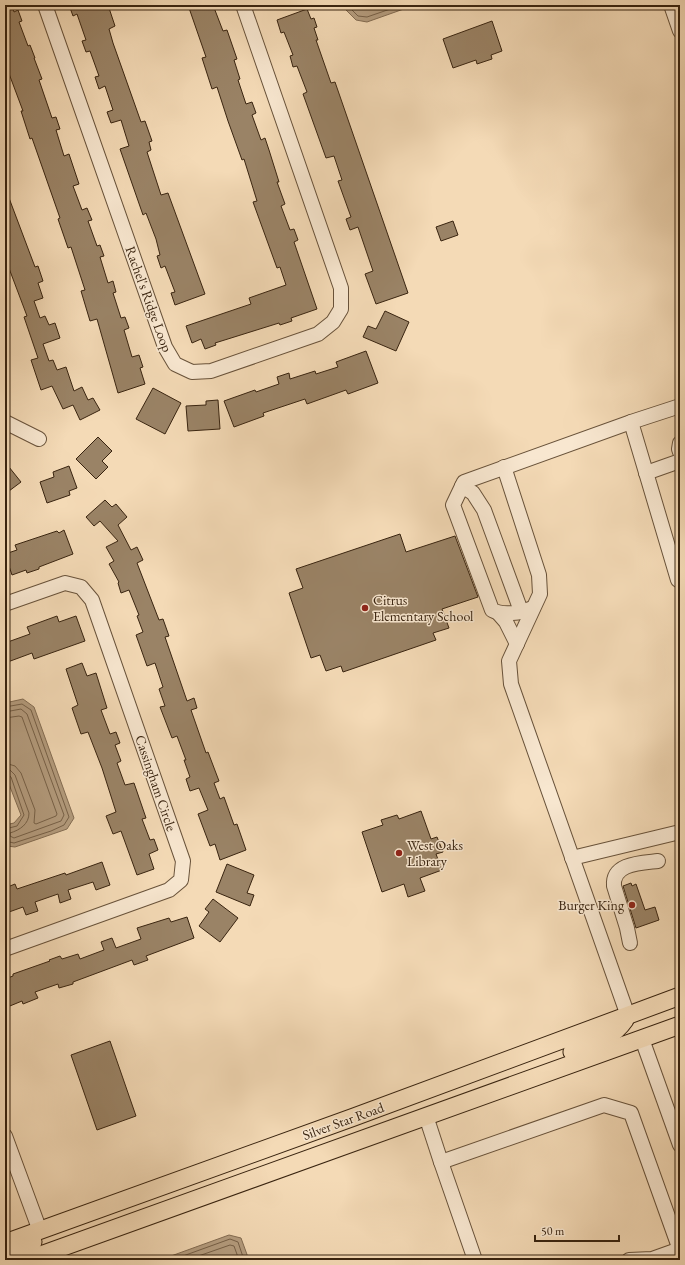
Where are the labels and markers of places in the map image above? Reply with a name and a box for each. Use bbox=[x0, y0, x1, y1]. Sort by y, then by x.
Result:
place label: Citrus Elementary School bbox=[373, 591, 474, 625]
marker: Citrus Elementary School bbox=[360, 603, 370, 613]
place label: West Oaks Library bbox=[407, 836, 463, 870]
marker: West Oaks Library bbox=[394, 848, 404, 858]
place label: Burger King bbox=[558, 896, 625, 914]
marker: Burger King bbox=[627, 900, 637, 910]

